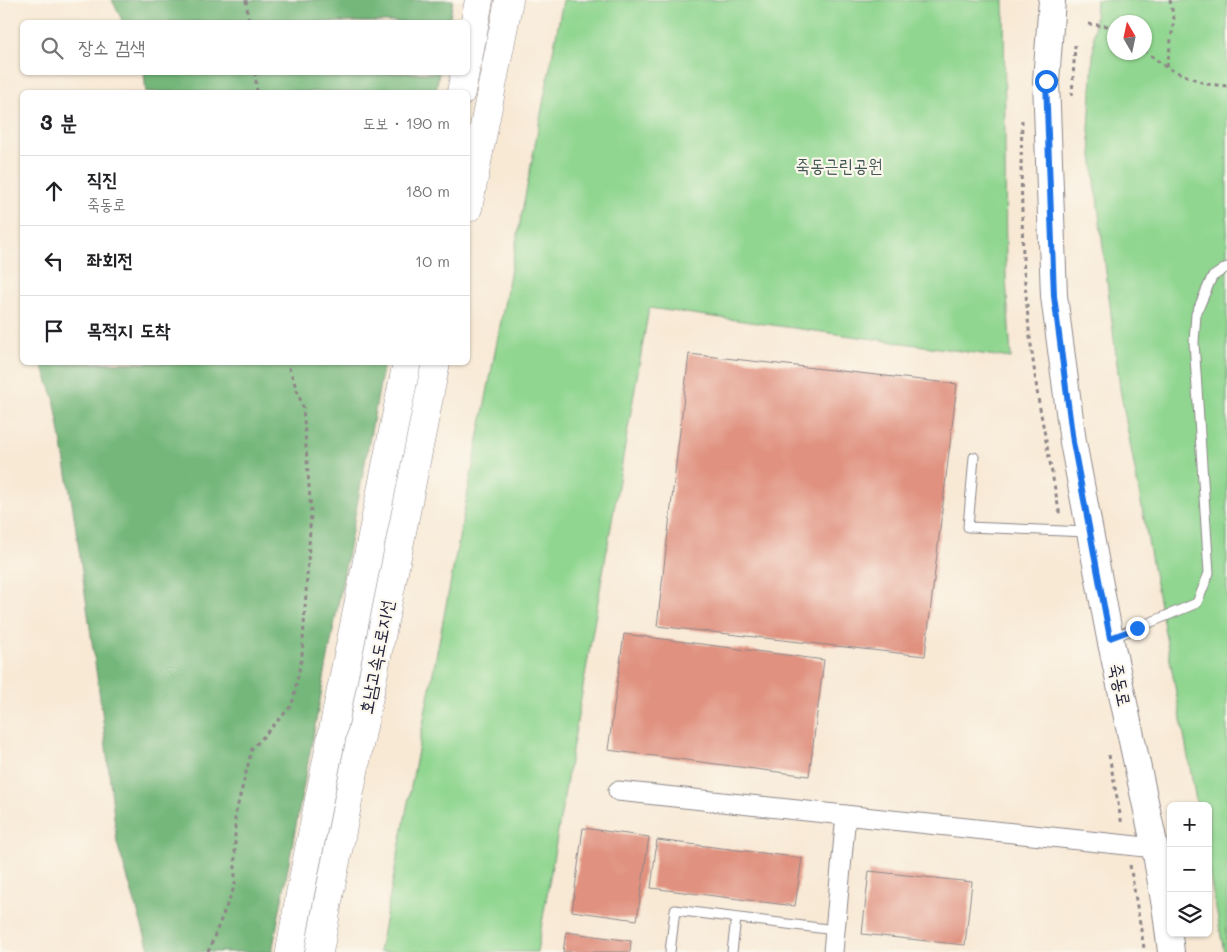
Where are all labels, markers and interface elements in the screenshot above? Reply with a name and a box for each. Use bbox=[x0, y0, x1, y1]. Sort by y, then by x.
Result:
north arrow bbox=[1107, 15, 1152, 60]
search box bbox=[20, 20, 470, 75]
icon: search bbox=[38, 34, 66, 62]
text: 장소 검색 bbox=[78, 34, 145, 59]
route start bbox=[1035, 70, 1058, 93]
text: 3 분 bbox=[40, 108, 77, 135]
text: 도보 · 190 m bbox=[363, 112, 450, 133]
park label: 죽동근린공원 bbox=[796, 153, 882, 177]
text: 직진 bbox=[87, 166, 118, 191]
icon: ahead bbox=[40, 177, 68, 205]
text: 180 m bbox=[405, 180, 450, 201]
text: 죽동로 bbox=[87, 193, 126, 214]
icon: left bbox=[40, 247, 68, 275]
text: 좌회전 bbox=[87, 247, 133, 272]
text: 10 m bbox=[415, 250, 450, 271]
icon: arrive bbox=[40, 317, 68, 345]
text: 목적지 도착 bbox=[87, 317, 170, 342]
street label: 호남고속도로지선 bbox=[353, 598, 399, 716]
route end bbox=[1126, 617, 1149, 640]
street label: 죽동로 bbox=[1105, 661, 1137, 709]
map controls bbox=[1167, 802, 1212, 937]
button: + bbox=[1167, 802, 1212, 847]
button: − bbox=[1167, 847, 1212, 892]
button: layers bbox=[1167, 892, 1212, 937]

